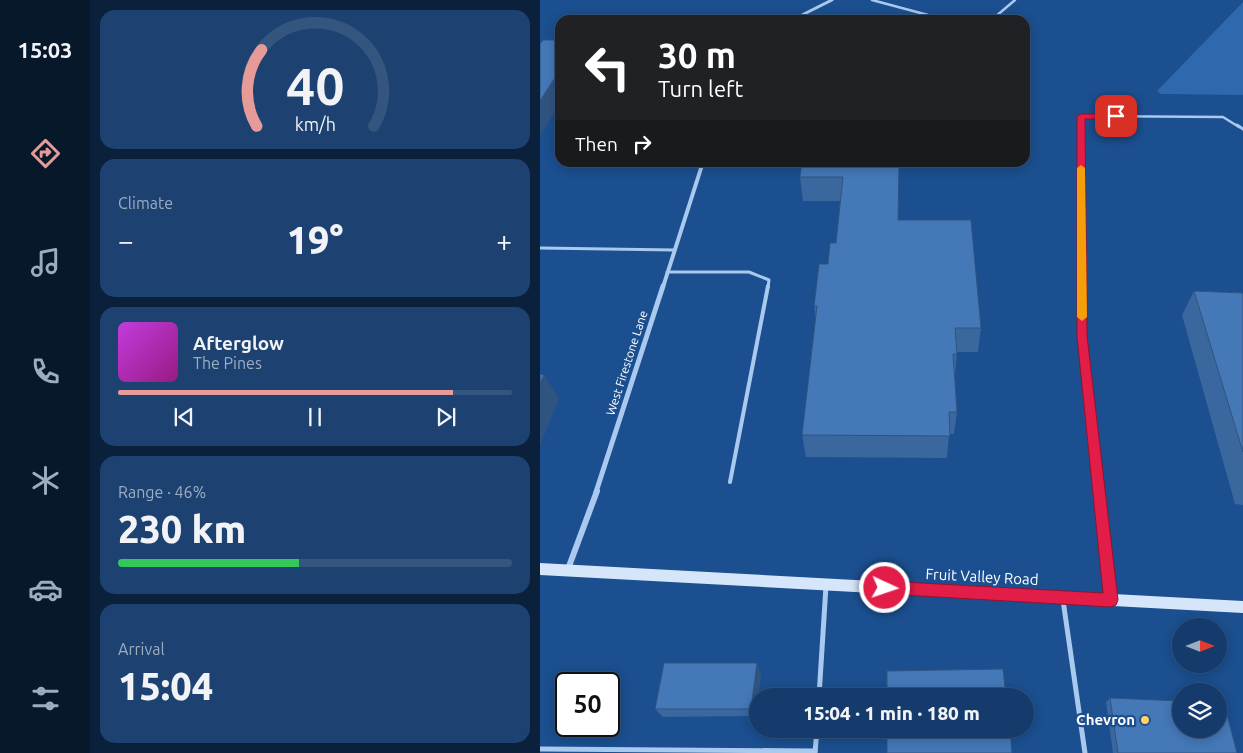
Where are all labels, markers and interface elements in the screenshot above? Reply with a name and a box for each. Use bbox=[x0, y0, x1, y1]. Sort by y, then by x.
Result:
icon: left bbox=[575, 35, 640, 100]
text: 30 m bbox=[658, 35, 736, 75]
text: 15:03 bbox=[17, 37, 73, 62]
text: 40 bbox=[286, 57, 344, 115]
text: Turn left bbox=[658, 76, 743, 101]
pin bbox=[1095, 95, 1137, 137]
icon: arrive bbox=[1102, 102, 1130, 130]
text: km/h bbox=[294, 114, 336, 134]
icon: right bbox=[628, 130, 656, 158]
text: Then bbox=[575, 133, 618, 155]
icon: directions bbox=[28, 136, 63, 171]
text: Climate bbox=[118, 194, 173, 212]
text: 19° bbox=[287, 219, 343, 261]
text: − bbox=[118, 225, 134, 256]
text: + bbox=[496, 225, 512, 256]
icon: music bbox=[28, 245, 63, 280]
street label: West Firestone Lane bbox=[603, 309, 650, 417]
text: Afterglow bbox=[193, 332, 284, 354]
icon: phone bbox=[28, 354, 63, 389]
text: The Pines bbox=[193, 354, 262, 372]
icon: previous bbox=[170, 403, 198, 431]
icon: pause bbox=[301, 403, 329, 431]
icon: next bbox=[432, 403, 460, 431]
icon: climate bbox=[28, 463, 63, 498]
text: Range · 46% bbox=[118, 483, 206, 501]
text: 230 km bbox=[118, 508, 246, 550]
position arrow bbox=[858, 561, 910, 613]
street label: Fruit Valley Road bbox=[925, 565, 1039, 588]
icon: car bbox=[28, 572, 63, 607]
north arrow bbox=[1172, 618, 1228, 672]
map controls bbox=[1172, 618, 1227, 738]
text: Arrival bbox=[118, 640, 165, 658]
text: 15:04 bbox=[118, 665, 213, 707]
speed limit sign: 50 bbox=[555, 672, 620, 737]
icon: filters bbox=[28, 681, 63, 716]
button: layers bbox=[1172, 683, 1227, 738]
text: 15:04 · 1 min · 180 m bbox=[803, 702, 980, 724]
place label: Chevron bbox=[1076, 711, 1135, 728]
marker: Chevron bbox=[1139, 714, 1151, 726]

